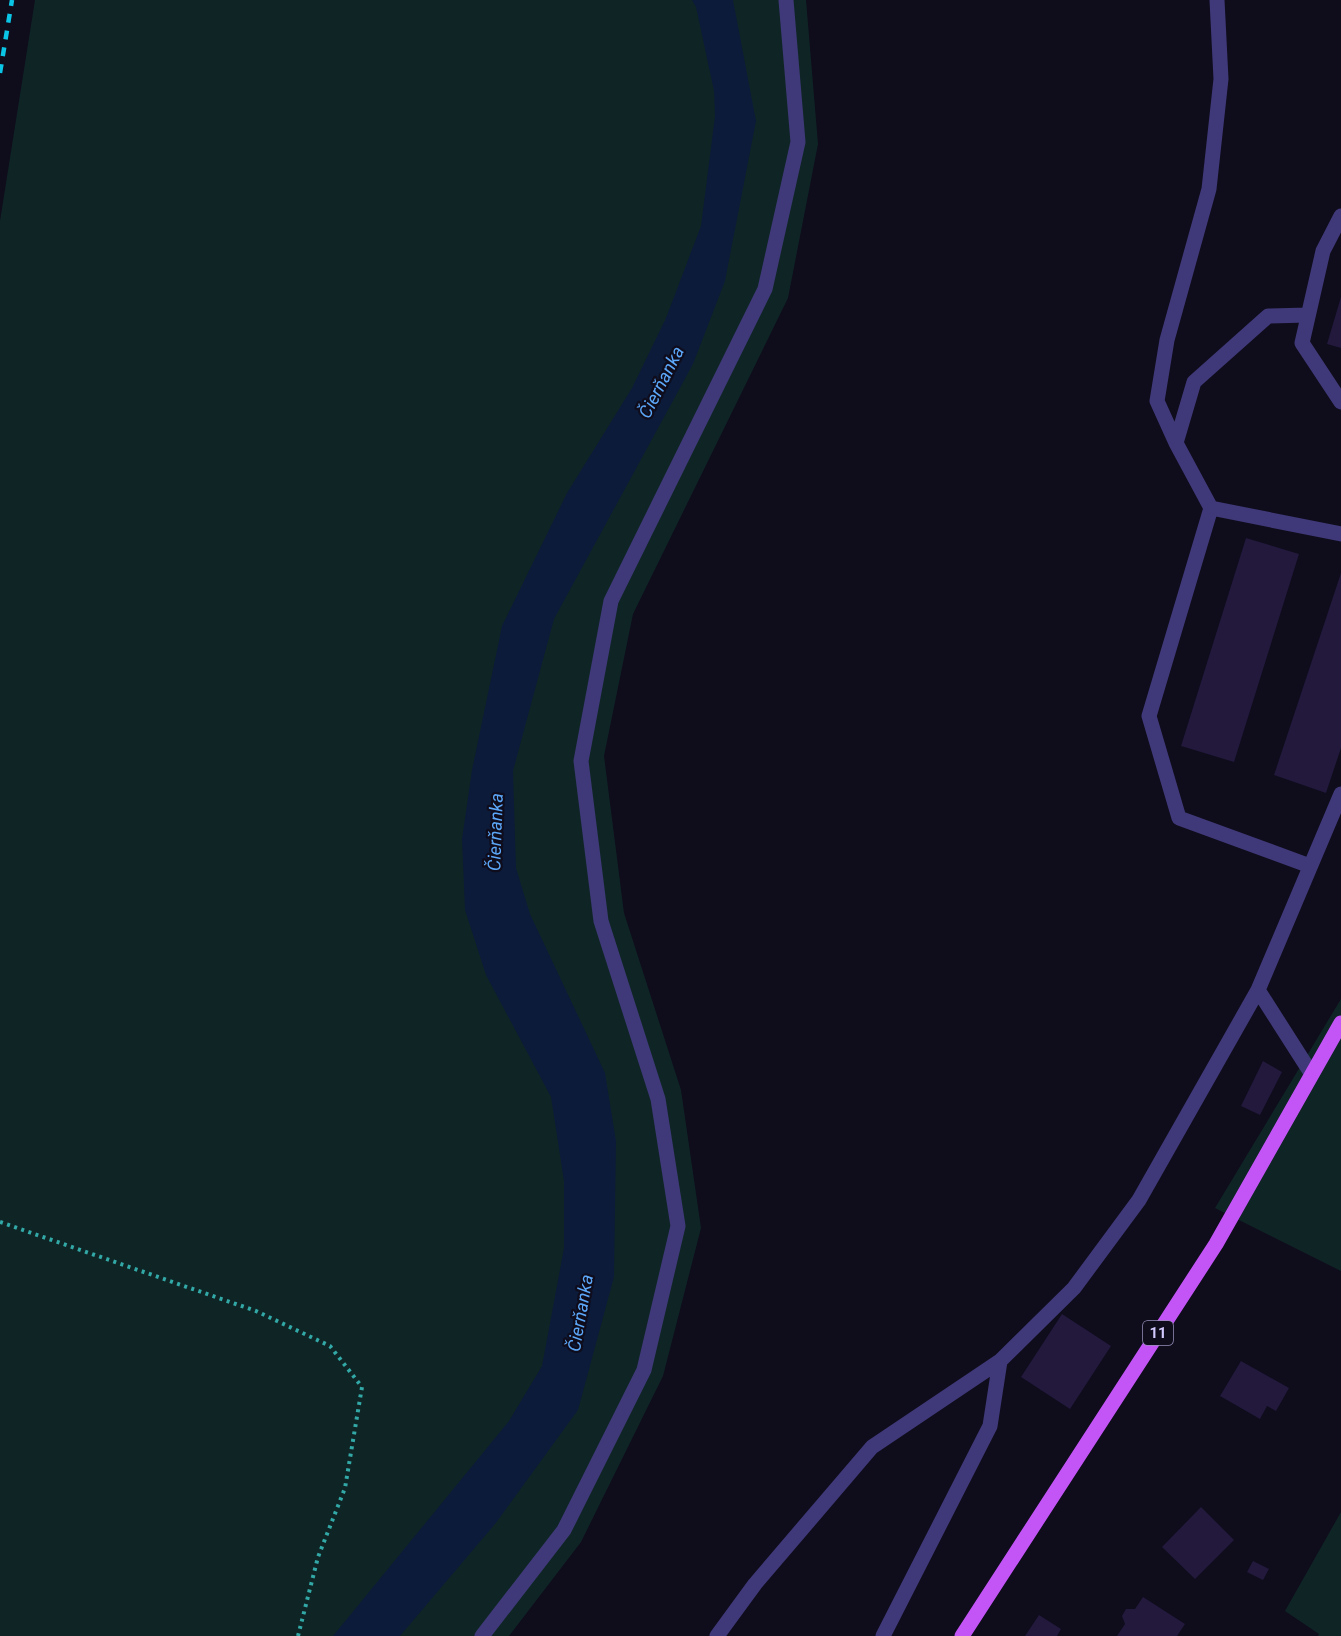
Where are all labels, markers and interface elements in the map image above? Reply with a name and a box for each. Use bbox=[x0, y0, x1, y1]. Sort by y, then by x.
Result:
water label: Čierňanka bbox=[633, 342, 688, 421]
water label: Čierňanka bbox=[482, 793, 507, 871]
water label: Čierňanka bbox=[562, 1273, 597, 1353]
road number: 11 bbox=[1143, 1321, 1173, 1345]

